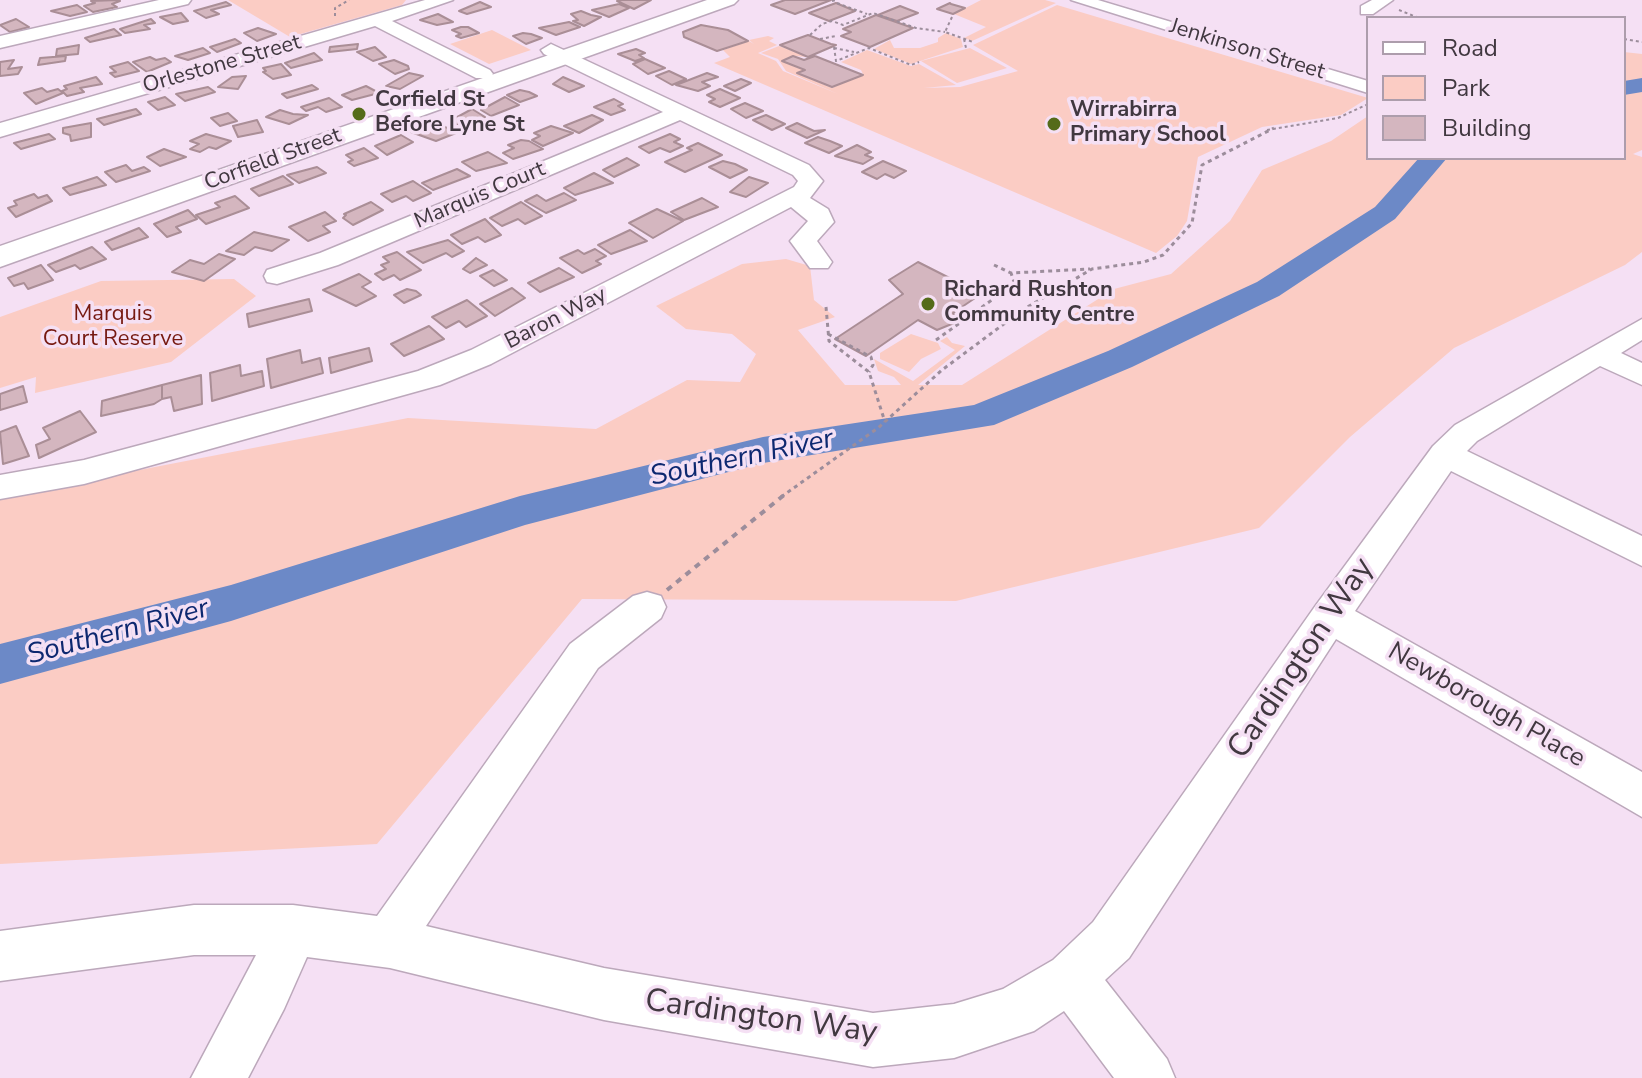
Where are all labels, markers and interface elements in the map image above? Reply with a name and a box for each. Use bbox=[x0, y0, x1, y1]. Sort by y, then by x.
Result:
street label: Jenkinson Street bbox=[1166, 14, 1328, 86]
legend bbox=[1366, 16, 1626, 160]
street label: Orlestone Street bbox=[140, 30, 304, 100]
text: Road bbox=[1442, 32, 1498, 64]
text: Park bbox=[1442, 72, 1490, 104]
place label: Corfield St Before Lyne St bbox=[375, 88, 525, 140]
place label: Wirrabirra Primary School bbox=[1070, 98, 1226, 150]
marker: Corfield St Before Lyne St bbox=[350, 105, 368, 123]
text: Building bbox=[1442, 112, 1532, 144]
marker: Wirrabirra Primary School bbox=[1045, 115, 1063, 133]
street label: Corfield Street bbox=[201, 123, 345, 197]
street label: Marquis Court bbox=[411, 157, 549, 235]
place label: Richard Rushton Community Centre bbox=[944, 278, 1135, 330]
street label: Baron Way bbox=[501, 282, 611, 356]
marker: Richard Rushton Community Centre bbox=[919, 295, 937, 313]
park label: Marquis Court Reserve bbox=[43, 302, 183, 354]
water label: Southern River bbox=[647, 423, 837, 495]
street label: Cardington Way bbox=[1221, 551, 1383, 767]
water label: Southern River bbox=[24, 593, 212, 673]
street label: Newborough Place bbox=[1382, 637, 1590, 775]
street label: Cardington Way bbox=[642, 983, 880, 1053]

